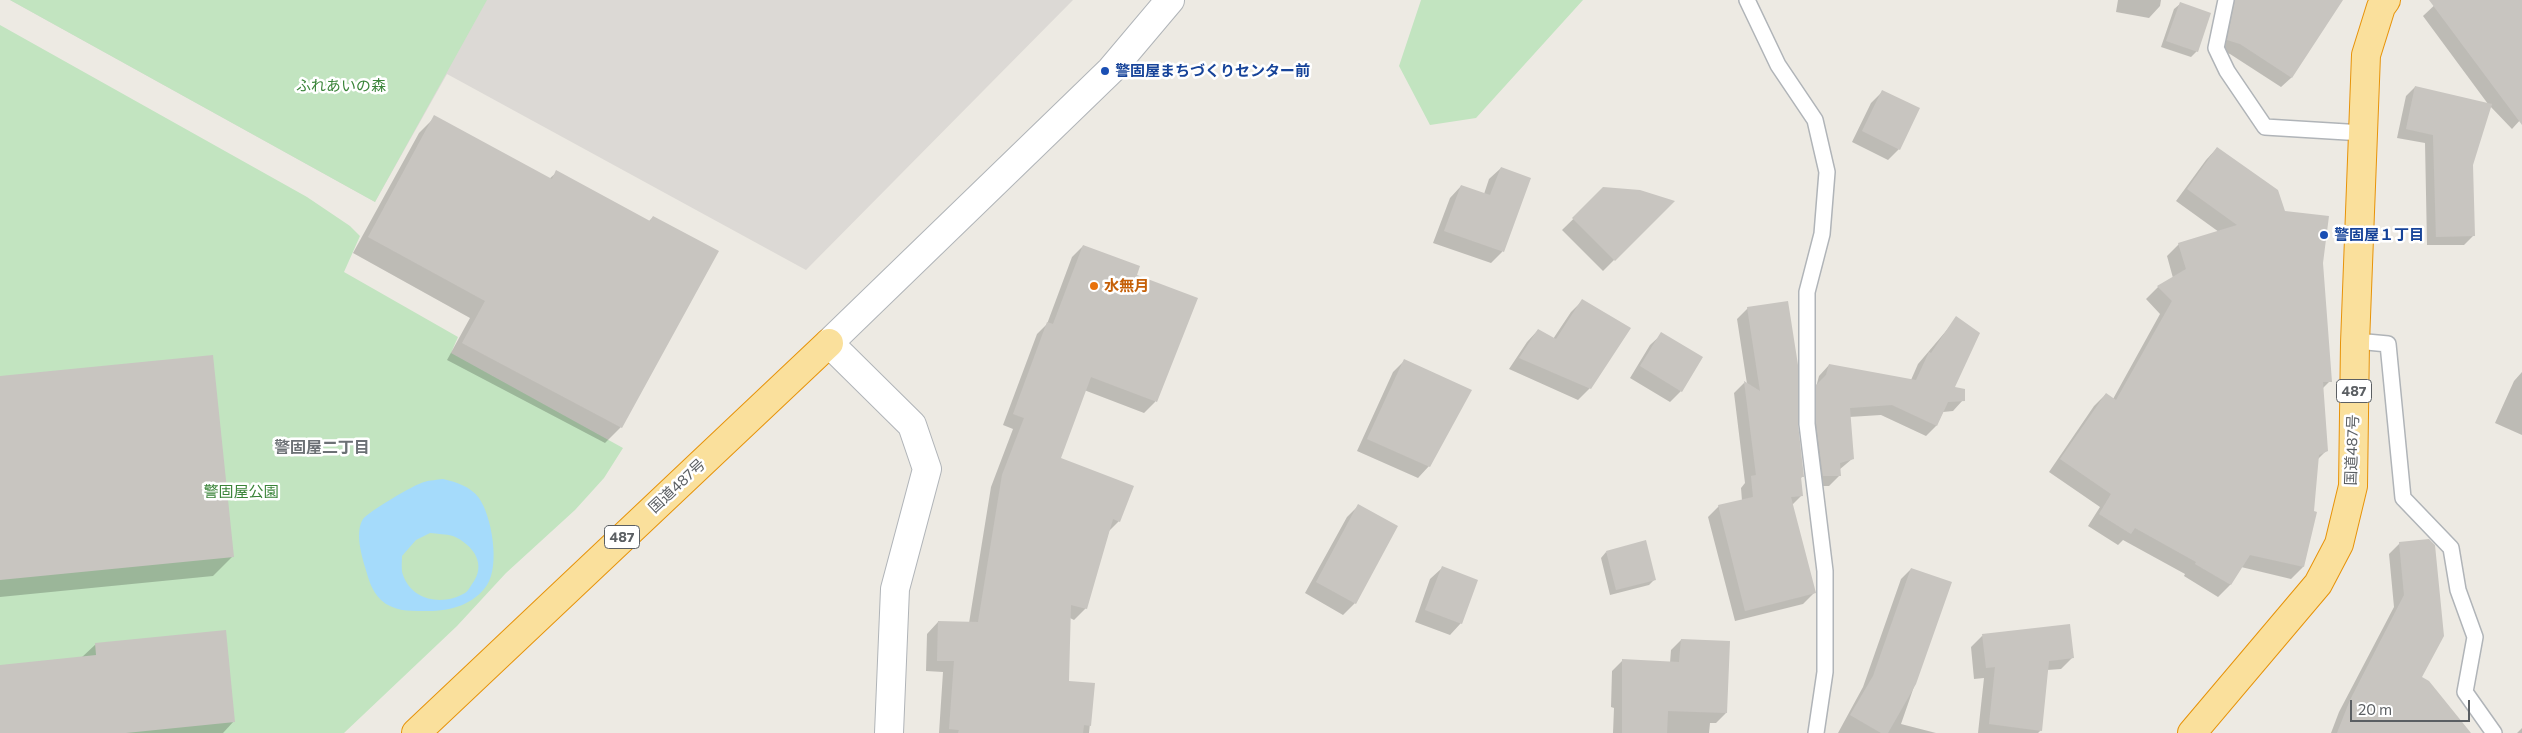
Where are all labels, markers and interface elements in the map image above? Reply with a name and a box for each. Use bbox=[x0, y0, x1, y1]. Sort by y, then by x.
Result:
place label: 警固屋まちづくりセンター前 bbox=[1115, 62, 1310, 80]
marker: 警固屋まちづくりセンター前 bbox=[1099, 65, 1111, 77]
park label: ふれあいの森 bbox=[296, 77, 386, 95]
place label: 警固屋１丁目 bbox=[2334, 226, 2424, 244]
marker: 警固屋１丁目 bbox=[2318, 229, 2330, 241]
place label: 水無月 bbox=[1104, 277, 1149, 295]
marker: 水無月 bbox=[1088, 280, 1100, 292]
road number: 487 bbox=[2336, 380, 2372, 402]
street label: 国道487号 bbox=[2342, 414, 2362, 486]
district label: 警固屋二丁目 bbox=[274, 438, 370, 458]
street label: 国道487号 bbox=[645, 455, 709, 517]
park label: 警固屋公園 bbox=[204, 483, 278, 501]
road number: 487 bbox=[604, 526, 640, 548]
scale bar bbox=[2352, 690, 2472, 722]
text: 20 m bbox=[2358, 700, 2392, 718]

